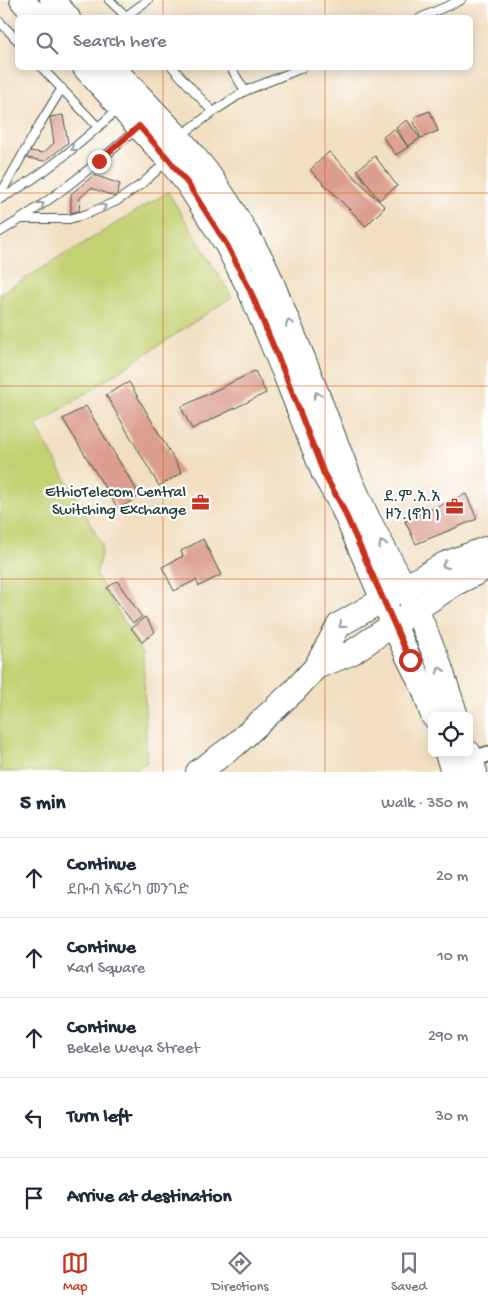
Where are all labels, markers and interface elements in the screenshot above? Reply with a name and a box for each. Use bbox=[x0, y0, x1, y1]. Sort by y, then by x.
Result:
search box bbox=[15, 15, 473, 70]
icon: search bbox=[33, 29, 61, 57]
text: Search here bbox=[73, 31, 167, 54]
one-way arrow bbox=[70, 143, 79, 152]
route end bbox=[88, 150, 111, 173]
one-way arrow bbox=[35, 203, 44, 211]
one-way arrow bbox=[98, 203, 107, 213]
one-way arrow bbox=[284, 319, 295, 328]
one-way arrow bbox=[313, 391, 323, 399]
place label: EthioTelecom Central Switching Exchange bbox=[45, 484, 187, 521]
place label: ደ.ም.አ.አ ዞን.(ኖክ ) bbox=[384, 489, 440, 526]
office icon: EthioTelecom Central Switching Exchange bbox=[190, 492, 210, 512]
office icon: ደ.ም.አ.አ ዞን.(ኖክ ) bbox=[444, 497, 464, 517]
one-way arrow bbox=[378, 540, 388, 549]
one-way arrow bbox=[441, 559, 450, 570]
one-way arrow bbox=[339, 619, 348, 628]
route start bbox=[399, 649, 422, 672]
one-way arrow bbox=[436, 666, 446, 674]
map controls bbox=[428, 712, 473, 757]
button: locate bbox=[428, 712, 473, 757]
text: 5 min bbox=[20, 792, 65, 817]
text: Walk · 350 m bbox=[381, 795, 468, 814]
text: Continue bbox=[67, 854, 136, 877]
icon: ahead bbox=[20, 864, 48, 892]
text: 20 m bbox=[436, 868, 468, 887]
text: ደቡብ አፍሪካ መንገድ bbox=[67, 882, 189, 901]
text: Continue bbox=[67, 937, 136, 960]
icon: ahead bbox=[20, 944, 48, 972]
text: 10 m bbox=[437, 948, 468, 967]
text: Karl Square bbox=[67, 960, 145, 979]
text: Continue bbox=[67, 1017, 136, 1040]
icon: ahead bbox=[20, 1024, 48, 1052]
text: 290 m bbox=[428, 1028, 468, 1047]
text: Bekele Weya Street bbox=[67, 1040, 199, 1059]
icon: left bbox=[20, 1104, 48, 1132]
text: Turn left bbox=[67, 1106, 131, 1129]
text: 30 m bbox=[435, 1108, 468, 1127]
icon: arrive bbox=[20, 1184, 48, 1212]
text: Arrive at destination bbox=[67, 1186, 231, 1209]
tab: Map bbox=[61, 1249, 89, 1296]
tab: Directions bbox=[212, 1249, 269, 1296]
tab: Saved bbox=[391, 1249, 427, 1296]

